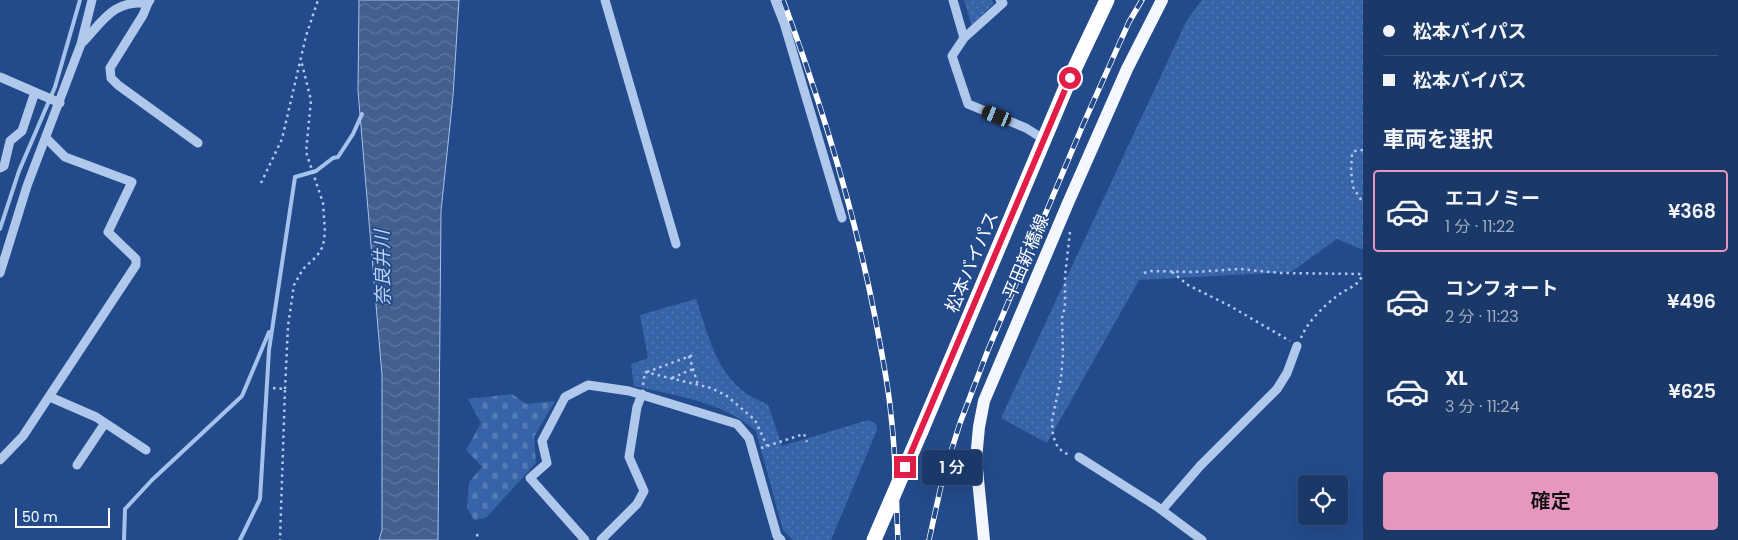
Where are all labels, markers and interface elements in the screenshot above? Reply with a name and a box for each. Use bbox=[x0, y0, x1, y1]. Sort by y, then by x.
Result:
text: 松本バイパス bbox=[1413, 18, 1527, 45]
route start bbox=[1059, 67, 1081, 89]
text: 松本バイパス bbox=[1413, 67, 1527, 94]
car bbox=[980, 103, 1013, 129]
text: 車両を選択 bbox=[1383, 124, 1493, 155]
text: エコノミー bbox=[1445, 185, 1540, 212]
icon: car bbox=[1385, 189, 1430, 234]
text: ¥368 bbox=[1668, 198, 1716, 225]
street label: 松本バイパス bbox=[939, 207, 1004, 316]
street label: 平田新橋線 bbox=[996, 210, 1055, 303]
text: 1 分 · 11:22 bbox=[1445, 215, 1514, 238]
water label: 奈良井川 bbox=[368, 228, 397, 306]
text: コンフォート bbox=[1445, 275, 1558, 302]
icon: car bbox=[1385, 279, 1430, 324]
text: ¥496 bbox=[1667, 288, 1716, 315]
text: 2 分 · 11:23 bbox=[1445, 305, 1519, 328]
text: XL bbox=[1445, 365, 1468, 392]
icon: car bbox=[1385, 369, 1430, 414]
text: ¥625 bbox=[1669, 378, 1716, 405]
text: 3 分 · 11:24 bbox=[1445, 395, 1520, 418]
callout: 1 分 bbox=[922, 450, 982, 484]
route end bbox=[894, 456, 916, 478]
text: 1 分 bbox=[939, 456, 965, 479]
button: 確定 bbox=[1383, 472, 1718, 530]
map controls bbox=[1298, 475, 1348, 525]
button: locate bbox=[1298, 475, 1348, 525]
scale bar bbox=[15, 505, 110, 528]
text: 50 m bbox=[22, 507, 58, 527]

